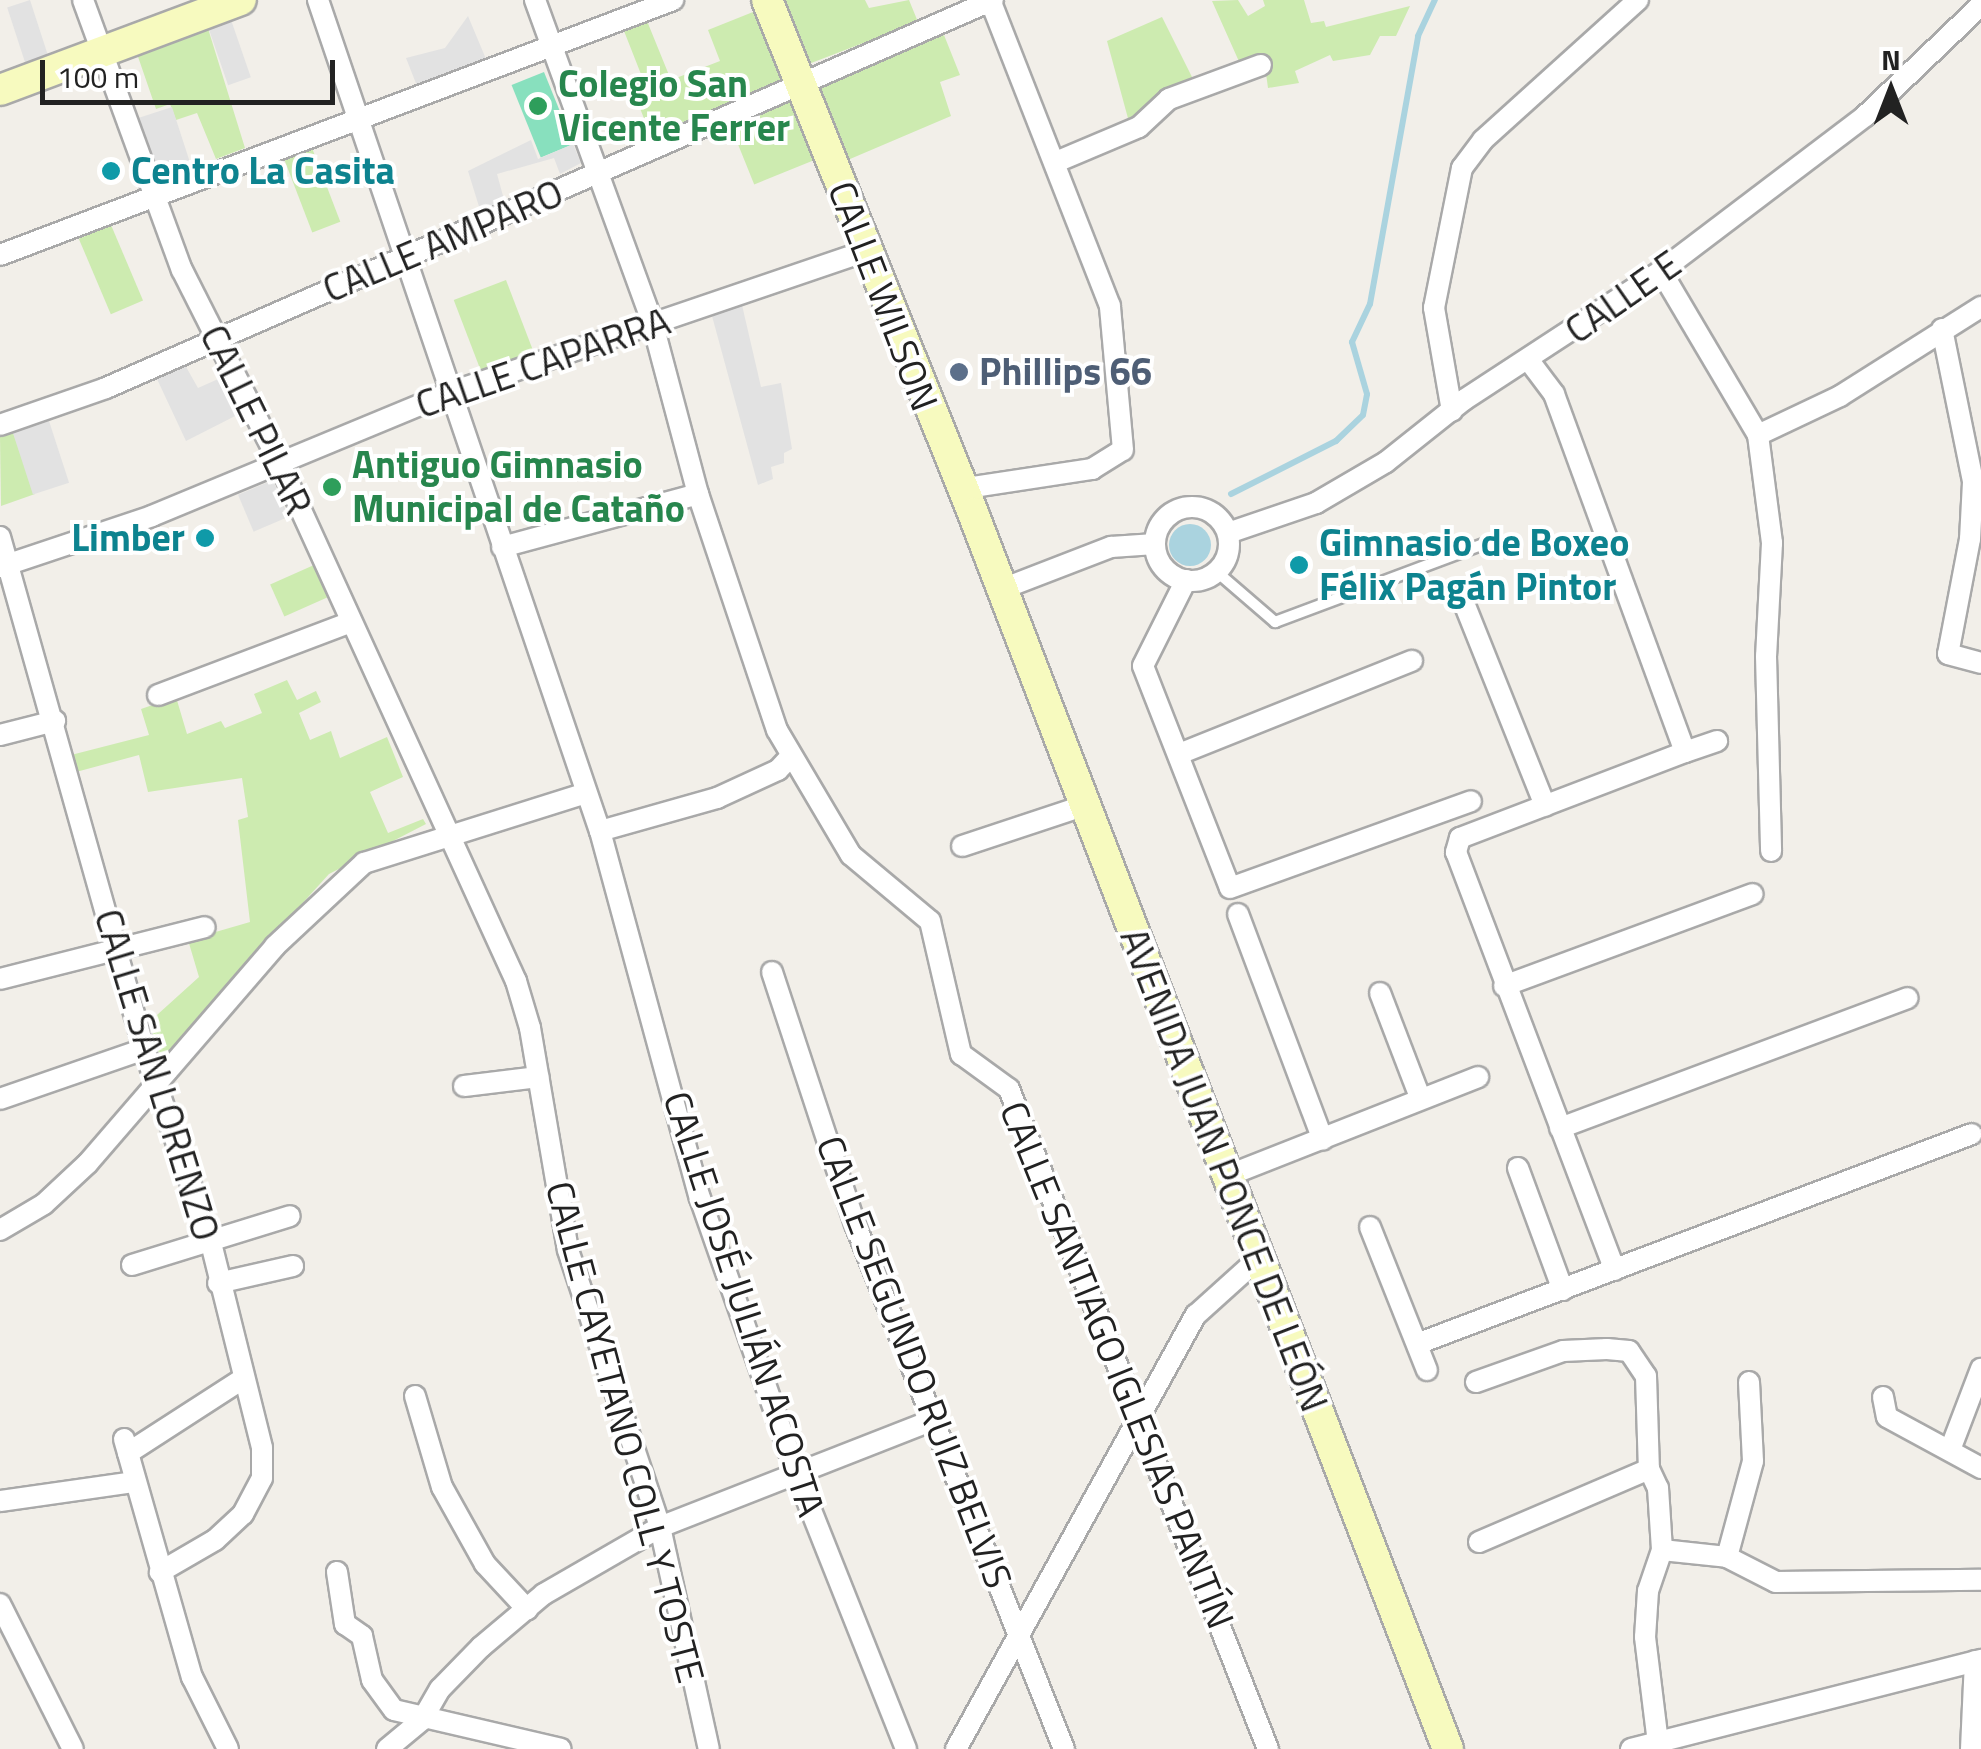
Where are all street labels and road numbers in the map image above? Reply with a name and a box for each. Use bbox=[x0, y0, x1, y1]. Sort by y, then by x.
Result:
street label: CALLE AMPARO bbox=[316, 170, 570, 312]
street label: CALLE WILSON bbox=[818, 175, 948, 417]
street label: CALLE E bbox=[1557, 241, 1689, 353]
street label: CALLE CAPARRA bbox=[410, 298, 676, 428]
street label: CALLE PILAR bbox=[191, 318, 321, 522]
street label: CALLE SAN LORENZO bbox=[85, 904, 229, 1246]
street label: AVENIDA JUAN PONCE DE LEÓN bbox=[1111, 922, 1337, 1418]
street label: CALLE JOSÉ JULIÁN ACOSTA bbox=[654, 1086, 834, 1522]
street label: CALLE SANTIAGO IGLESIAS PANTÍN bbox=[990, 1095, 1244, 1635]
street label: CALLE SEGUNDO RUIZ BELVIS bbox=[807, 1130, 1021, 1594]
street label: CALLE CAYETANO COLL Y TOSTE bbox=[536, 1176, 714, 1688]

